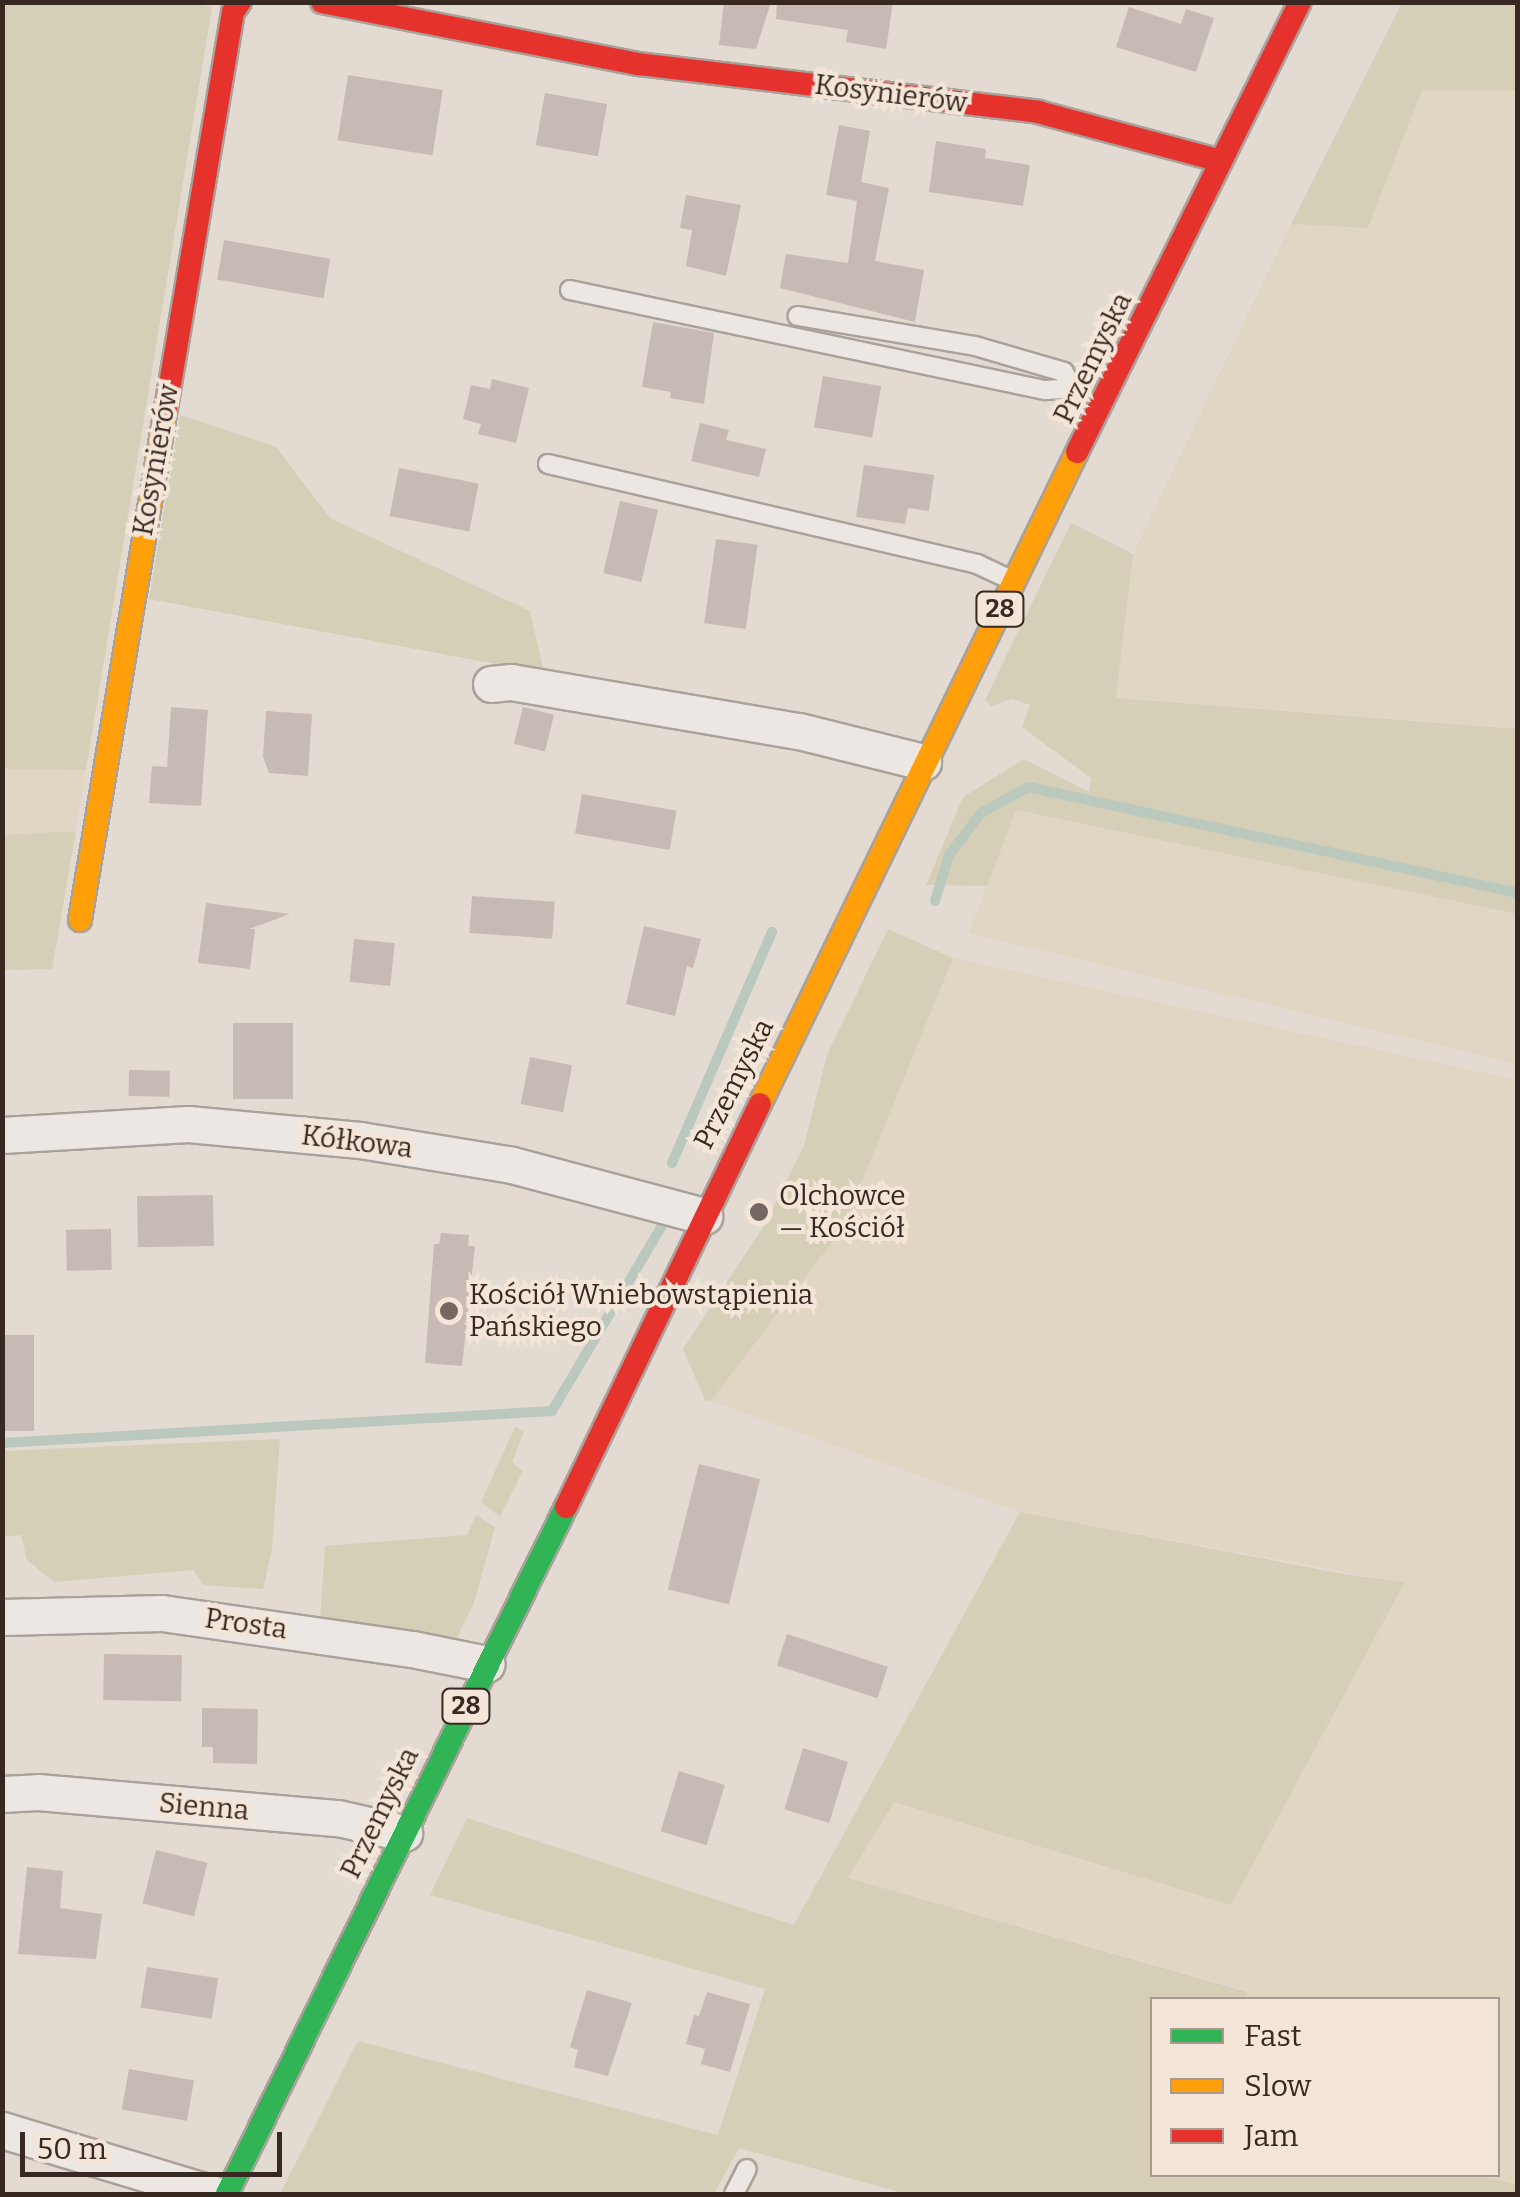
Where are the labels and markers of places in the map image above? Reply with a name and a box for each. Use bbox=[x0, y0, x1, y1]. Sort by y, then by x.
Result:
place label: Olchowce — Kościół bbox=[779, 1179, 906, 1245]
marker: Olchowce — Kościół bbox=[748, 1201, 770, 1223]
place label: Kościół Wniebowstąpienia Pańskiego bbox=[469, 1278, 813, 1344]
marker: Kościół Wniebowstąpienia Pańskiego bbox=[438, 1300, 460, 1322]

